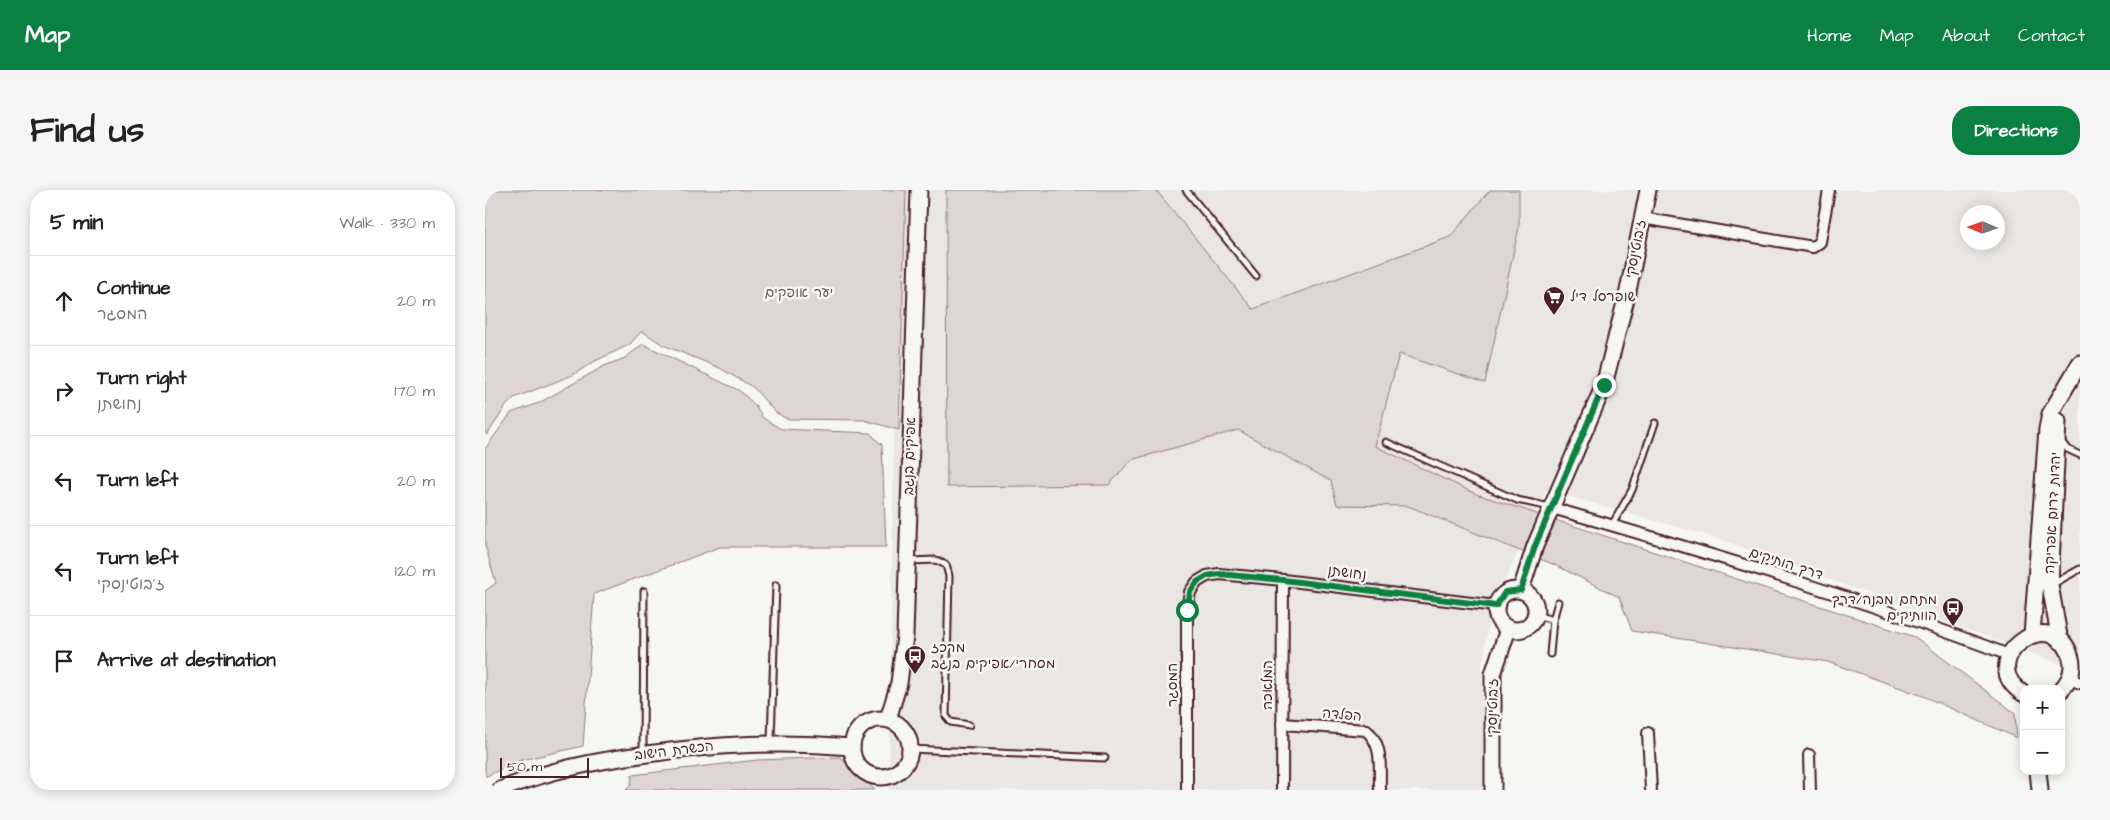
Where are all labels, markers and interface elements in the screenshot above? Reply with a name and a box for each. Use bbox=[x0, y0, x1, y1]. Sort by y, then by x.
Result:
text: Map bbox=[25, 18, 70, 52]
text: Home bbox=[1807, 23, 1852, 48]
text: Map bbox=[1880, 23, 1914, 48]
text: About bbox=[1942, 23, 1990, 48]
text: Contact bbox=[2018, 23, 2085, 48]
text: Find us bbox=[30, 106, 144, 155]
button: Directions bbox=[1952, 106, 2080, 155]
north arrow bbox=[1960, 205, 2005, 250]
text: 5 min bbox=[50, 208, 103, 237]
text: Walk · 330 m bbox=[339, 212, 435, 234]
street label: ז'בוטינסקי bbox=[1621, 218, 1651, 280]
text: Continue bbox=[97, 275, 171, 302]
park label: יער אופקים bbox=[765, 283, 833, 303]
supermarket icon: שופרסל דיל bbox=[1542, 285, 1566, 316]
icon: ahead bbox=[50, 287, 78, 315]
place label: שופרסל דיל bbox=[1570, 287, 1636, 307]
text: 20 m bbox=[397, 290, 435, 312]
text: המסגר bbox=[97, 303, 147, 325]
text: Turn right bbox=[97, 365, 186, 392]
route end bbox=[1593, 374, 1616, 397]
icon: right bbox=[50, 377, 78, 405]
text: 170 m bbox=[394, 380, 435, 402]
text: נחושתן bbox=[97, 393, 142, 415]
street label: אפיקים בנגב bbox=[899, 417, 921, 495]
street label: יהדות דרום אפריקה bbox=[2040, 452, 2066, 574]
icon: left bbox=[50, 467, 78, 495]
text: Turn left bbox=[97, 467, 178, 494]
text: 20 m bbox=[397, 470, 435, 492]
street label: דרך הותיקים bbox=[1747, 543, 1825, 585]
text: Turn left bbox=[97, 545, 178, 572]
icon: left bbox=[50, 557, 78, 585]
text: 120 m bbox=[395, 560, 435, 582]
street label: נחושתן bbox=[1326, 561, 1368, 585]
text: ז'בוטינסקי bbox=[97, 573, 165, 595]
place label: מתחם מבנה/דרך הוותיקים bbox=[1832, 590, 1937, 626]
bus stop icon: מתחם מבנה/דרך הוותיקים bbox=[1941, 596, 1965, 627]
route start bbox=[1176, 599, 1199, 622]
place label: מרכז מסחרי/אפיקים בנגב bbox=[931, 638, 1055, 674]
bus stop icon: מרכז מסחרי/אפיקים בנגב bbox=[903, 644, 927, 675]
icon: arrive bbox=[50, 647, 78, 675]
text: Arrive at destination bbox=[97, 647, 276, 674]
street label: המלאכה bbox=[1258, 660, 1278, 710]
street label: המסגר bbox=[1163, 663, 1183, 707]
street label: ז'בוטינסקי bbox=[1482, 678, 1504, 738]
map controls bbox=[2020, 685, 2065, 775]
button: + bbox=[2020, 685, 2065, 730]
street label: הפלדה bbox=[1321, 703, 1363, 727]
button: − bbox=[2020, 730, 2065, 775]
street label: הכשרת הישוב bbox=[633, 736, 715, 766]
scale bar bbox=[500, 755, 589, 778]
text: 50 m bbox=[507, 757, 542, 777]

